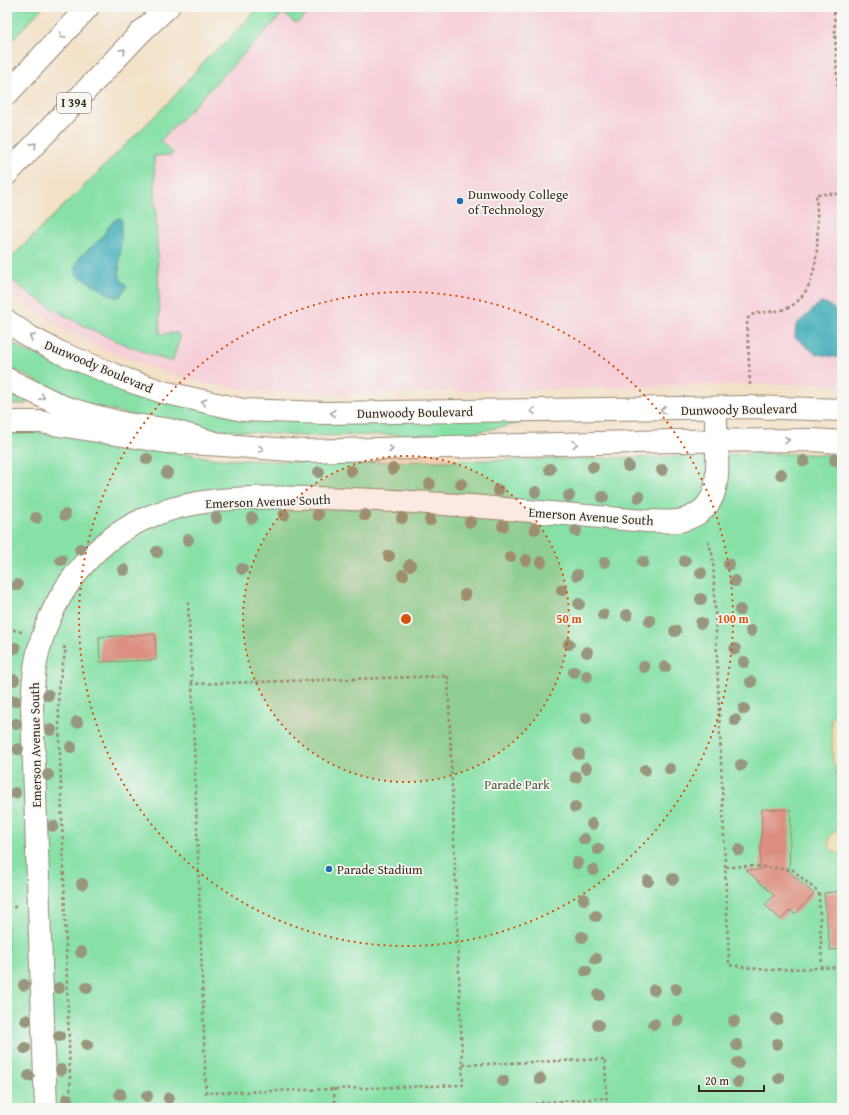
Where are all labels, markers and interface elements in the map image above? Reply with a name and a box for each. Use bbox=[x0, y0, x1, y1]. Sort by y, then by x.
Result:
one-way arrow bbox=[59, 31, 66, 38]
one-way arrow bbox=[118, 48, 126, 56]
road number: I 394 bbox=[57, 93, 91, 113]
one-way arrow bbox=[29, 142, 37, 150]
place label: Dunwoody College of Technology bbox=[468, 185, 568, 219]
marker: Dunwoody College of Technology bbox=[455, 196, 465, 206]
one-way arrow bbox=[29, 335, 36, 342]
street label: Dunwoody Boulevard bbox=[42, 335, 156, 398]
one-way arrow bbox=[37, 392, 45, 400]
one-way arrow bbox=[200, 399, 207, 407]
street label: Dunwoody Boulevard bbox=[681, 399, 797, 420]
street label: Dunwoody Boulevard bbox=[357, 402, 473, 423]
one-way arrow bbox=[660, 405, 666, 414]
one-way arrow bbox=[530, 407, 536, 415]
one-way arrow bbox=[330, 409, 336, 417]
one-way arrow bbox=[784, 436, 790, 445]
one-way arrow bbox=[572, 440, 578, 448]
one-way arrow bbox=[258, 444, 264, 453]
one-way arrow bbox=[388, 445, 394, 454]
street label: Emerson Avenue South bbox=[205, 490, 332, 513]
street label: Emerson Avenue South bbox=[528, 503, 655, 530]
text: 50 m bbox=[556, 610, 582, 627]
text: 100 m bbox=[717, 610, 750, 627]
centre of rings bbox=[399, 612, 413, 626]
street label: Emerson Avenue South bbox=[25, 681, 46, 808]
park label: Parade Park bbox=[484, 775, 550, 794]
place label: Parade Stadium bbox=[337, 860, 423, 879]
marker: Parade Stadium bbox=[324, 864, 334, 874]
scale bar bbox=[699, 1067, 764, 1093]
text: 20 m bbox=[705, 1072, 729, 1089]

